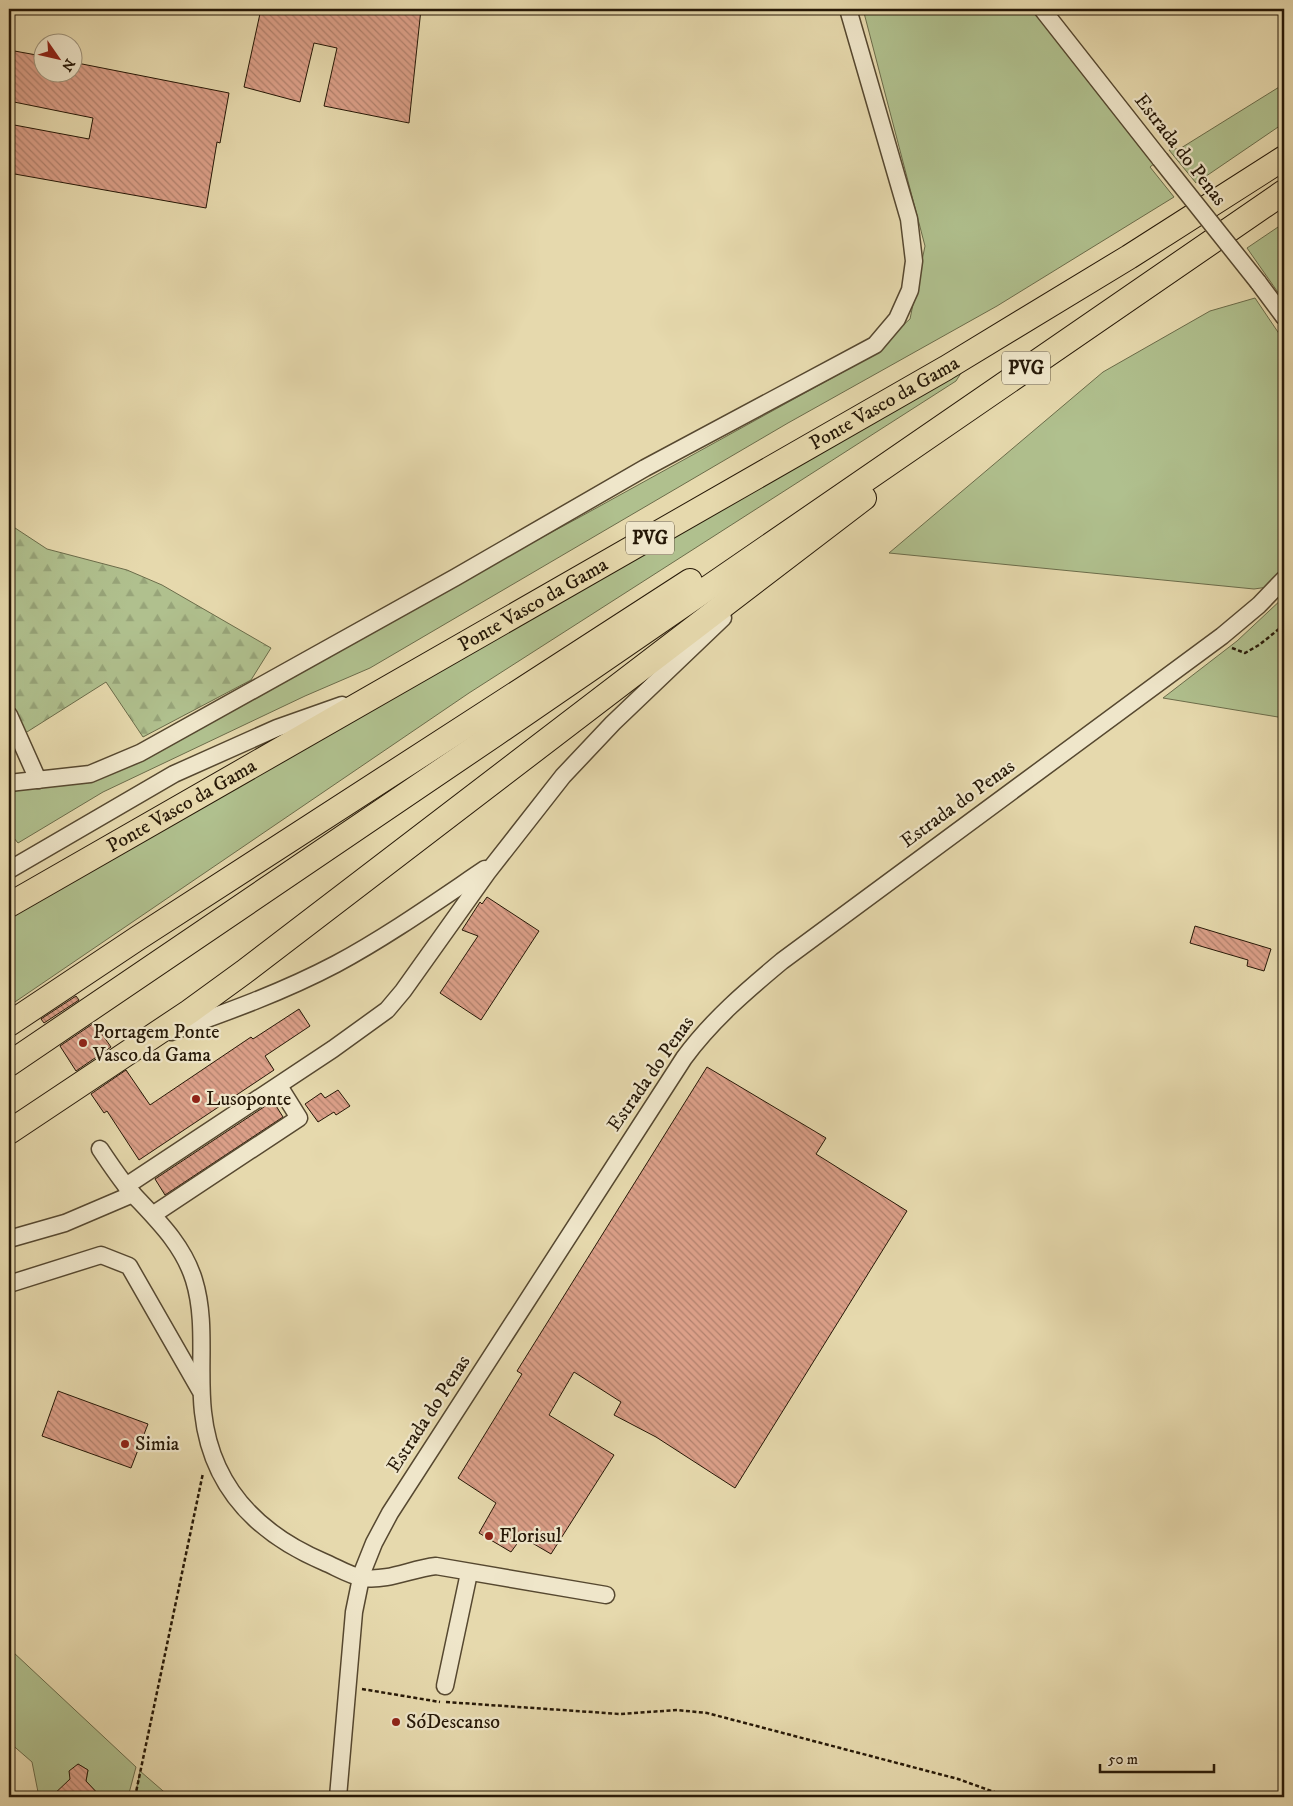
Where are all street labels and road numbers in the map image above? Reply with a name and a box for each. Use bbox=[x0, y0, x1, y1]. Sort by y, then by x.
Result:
street label: Estrada do Penas bbox=[1129, 89, 1232, 211]
street label: Ponte Vasco da Gama bbox=[805, 350, 964, 456]
road number: PVG bbox=[1002, 352, 1050, 384]
road number: PVG bbox=[626, 522, 674, 554]
street label: Ponte Vasco da Gama bbox=[454, 552, 613, 657]
street label: Ponte Vasco da Gama bbox=[102, 753, 261, 859]
street label: Estrada do Penas bbox=[896, 754, 1020, 854]
street label: Estrada do Penas bbox=[602, 1011, 700, 1137]
street label: Estrada do Penas bbox=[382, 1350, 476, 1477]

